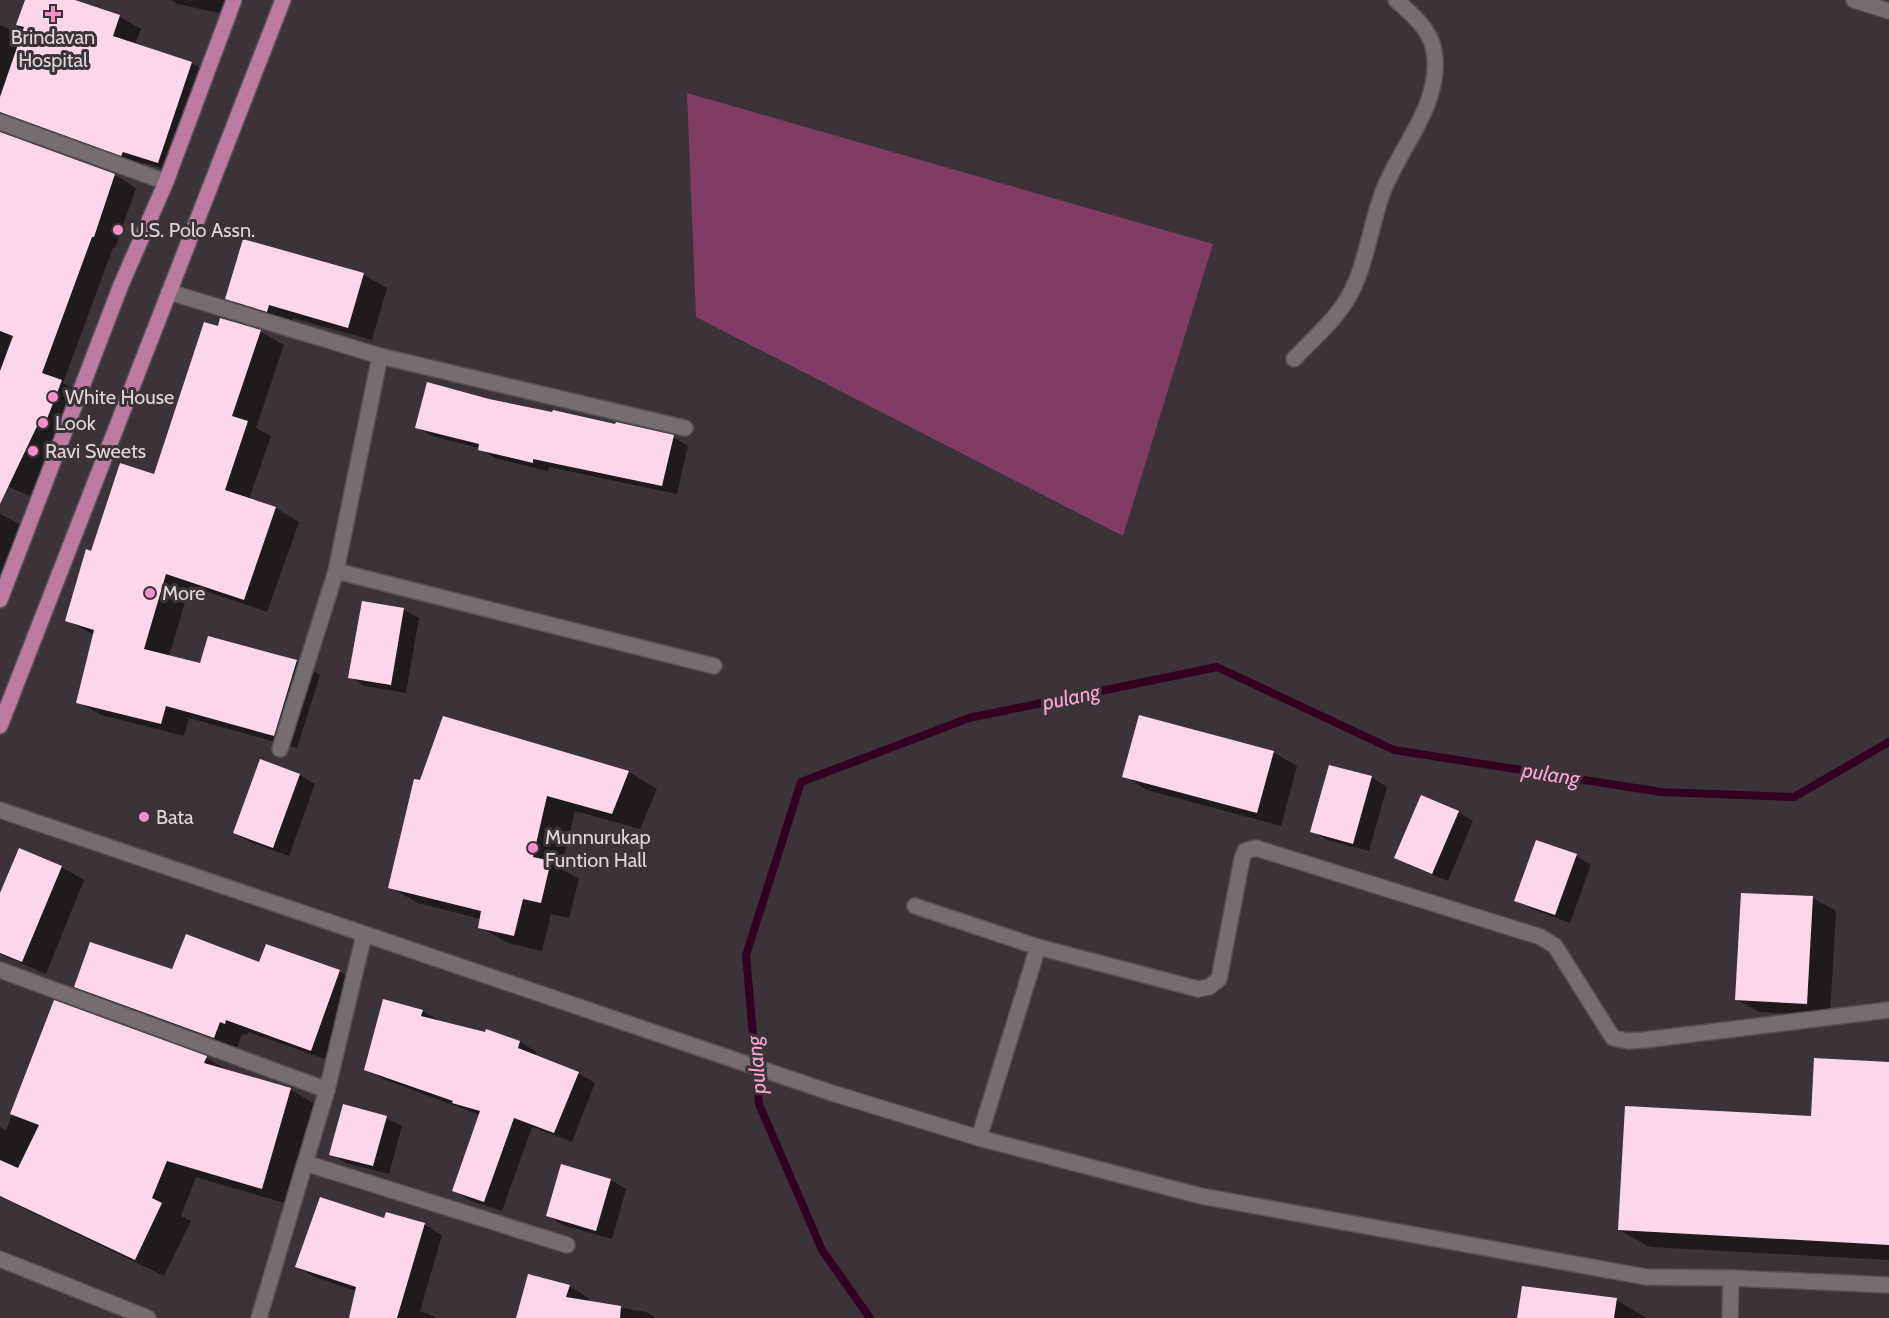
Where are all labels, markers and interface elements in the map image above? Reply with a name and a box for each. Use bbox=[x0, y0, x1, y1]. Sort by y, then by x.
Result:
marker: Brindavan Hospital bbox=[44, 5, 62, 23]
place label: Brindavan Hospital bbox=[11, 25, 95, 72]
place label: U.S. Polo Assn. bbox=[130, 218, 255, 242]
marker: U.S. Polo Assn. bbox=[111, 223, 125, 237]
place label: White House bbox=[65, 385, 174, 409]
marker: White House bbox=[46, 390, 60, 404]
place label: Look bbox=[55, 411, 96, 435]
marker: Look bbox=[36, 416, 50, 430]
place label: Ravi Sweets bbox=[45, 439, 146, 463]
marker: Ravi Sweets bbox=[26, 444, 40, 458]
place label: More bbox=[162, 581, 205, 605]
marker: More bbox=[143, 586, 157, 600]
water label: pulang bbox=[1039, 678, 1103, 715]
water label: pulang bbox=[1519, 757, 1583, 791]
place label: Bata bbox=[156, 805, 194, 829]
marker: Bata bbox=[137, 810, 151, 824]
place label: Munnurukap Funtion Hall bbox=[545, 825, 651, 872]
marker: Munnurukap Funtion Hall bbox=[526, 841, 540, 855]
water label: pulang bbox=[741, 1034, 771, 1096]

